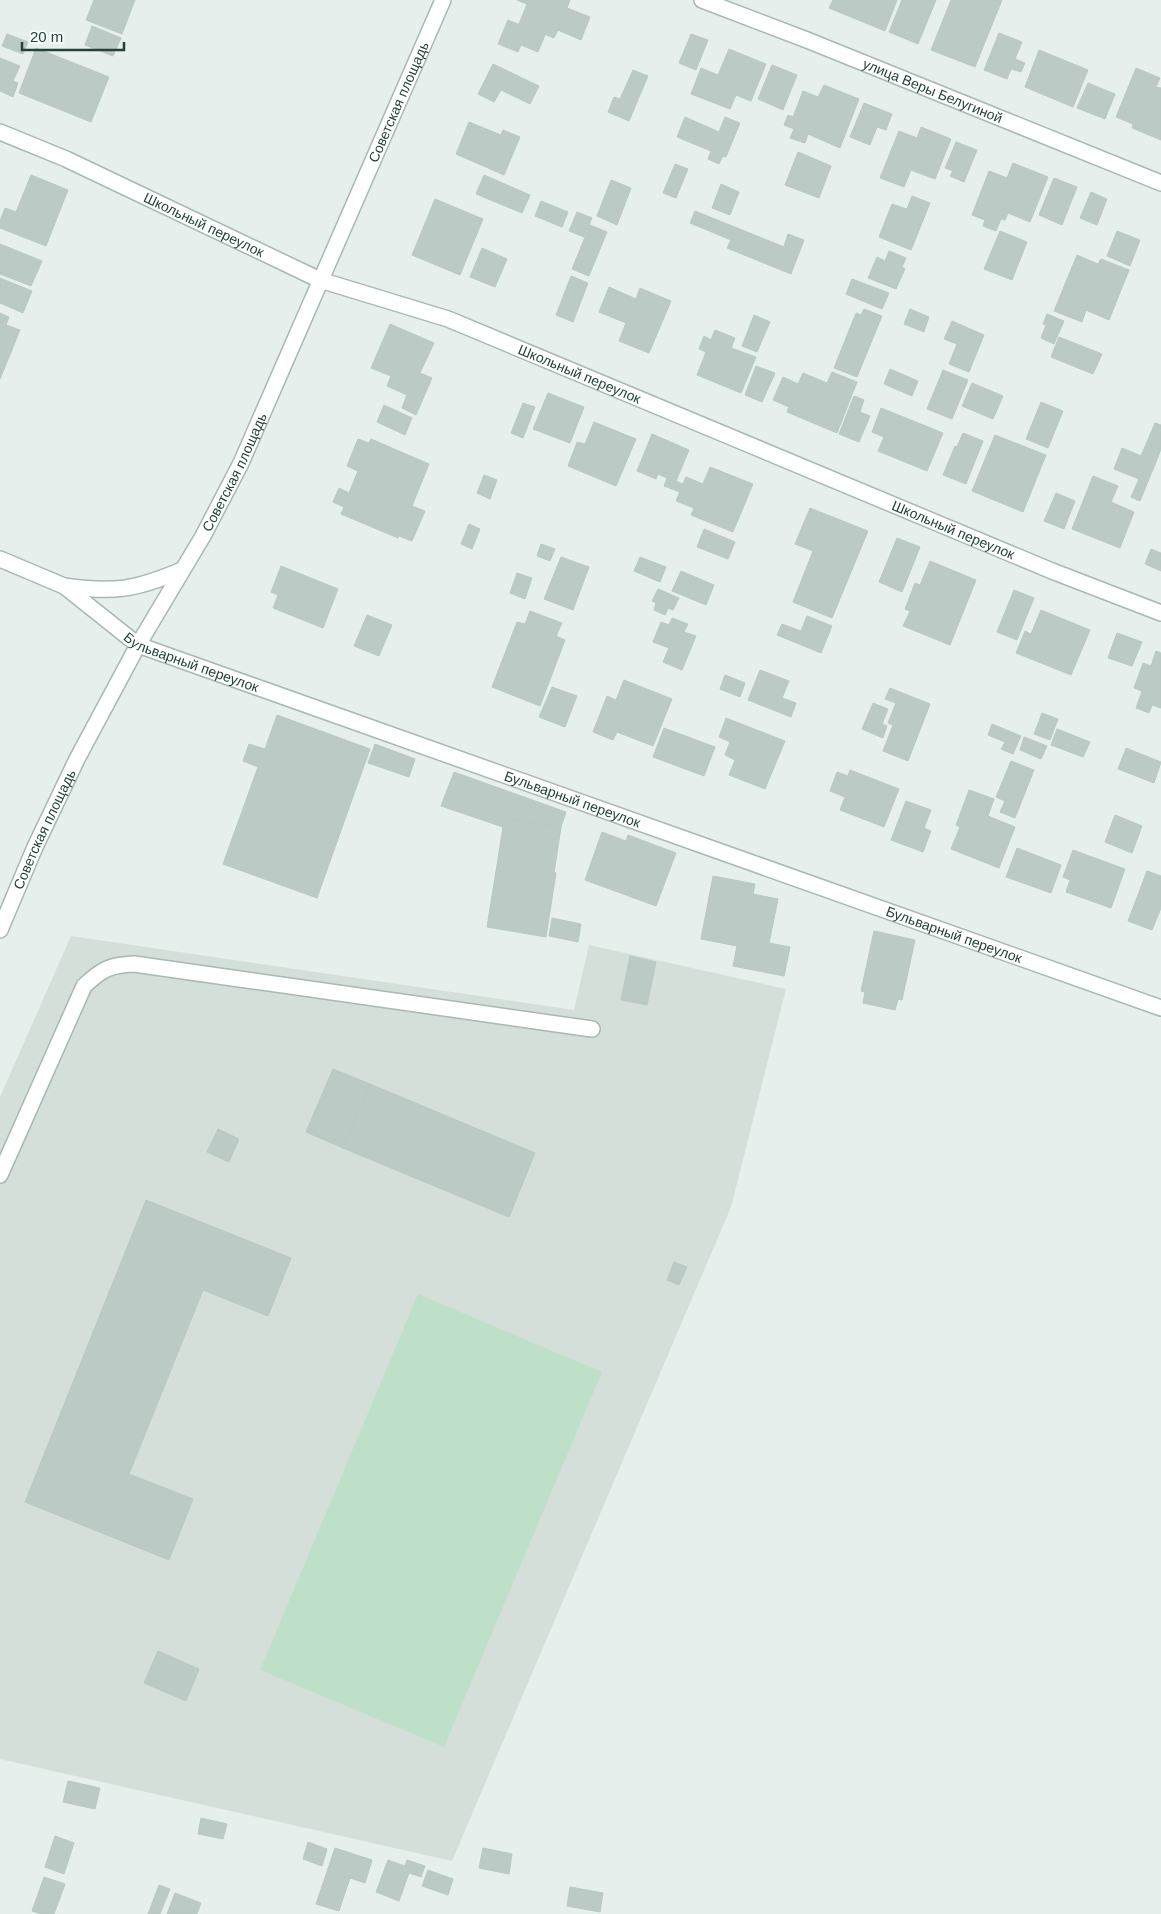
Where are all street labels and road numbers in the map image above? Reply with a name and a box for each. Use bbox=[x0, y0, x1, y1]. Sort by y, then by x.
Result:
street label: Советская площадь bbox=[365, 39, 432, 165]
street label: улица Веры Белугиной bbox=[861, 55, 1005, 126]
street label: Школьный переулок bbox=[141, 189, 267, 261]
street label: Школьный переулок bbox=[516, 341, 644, 407]
street label: Советская площадь bbox=[199, 410, 270, 534]
street label: Школьный переулок bbox=[890, 497, 1018, 563]
street label: Бульварный переулок bbox=[121, 629, 262, 695]
street label: Советская площадь bbox=[10, 767, 79, 892]
street label: Бульварный переулок bbox=[502, 768, 643, 831]
street label: Бульварный переулок bbox=[884, 903, 1025, 966]

